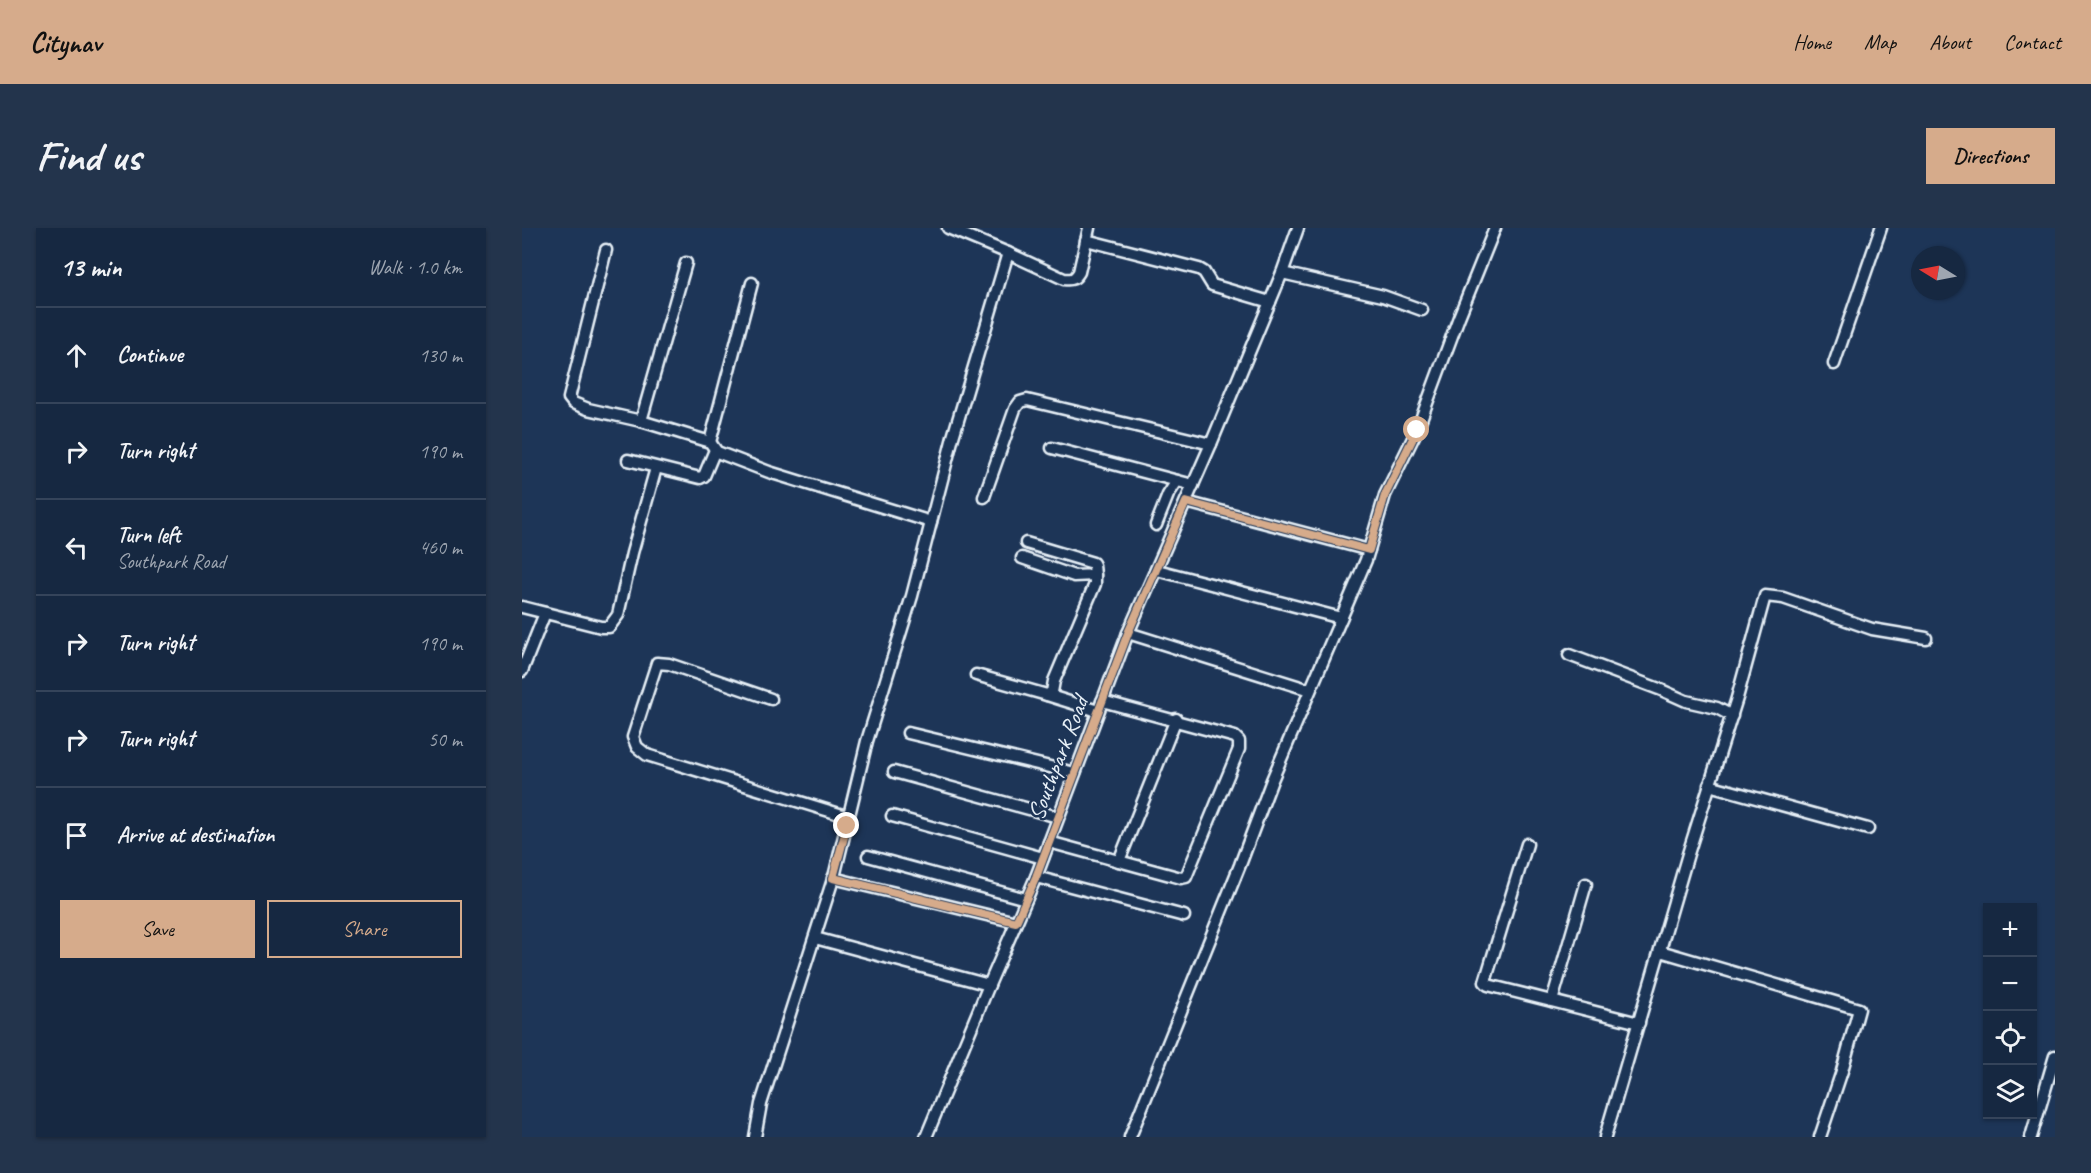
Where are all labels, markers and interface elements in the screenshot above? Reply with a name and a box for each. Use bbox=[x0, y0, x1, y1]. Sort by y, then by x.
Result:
text: Citynav bbox=[30, 25, 101, 60]
text: Home bbox=[1793, 29, 1831, 55]
text: Map bbox=[1864, 29, 1896, 55]
text: About bbox=[1929, 29, 1971, 55]
text: Contact bbox=[2004, 29, 2061, 55]
button: Directions bbox=[1926, 128, 2055, 184]
text: Find us bbox=[36, 130, 141, 183]
north arrow bbox=[1911, 246, 1965, 300]
text: 13 min bbox=[60, 251, 122, 284]
text: Walk · 1.0 km bbox=[368, 255, 462, 280]
icon: ahead bbox=[60, 339, 93, 372]
text: Continue bbox=[117, 341, 183, 369]
text: 130 m bbox=[419, 343, 462, 368]
route start bbox=[1403, 416, 1429, 442]
icon: right bbox=[60, 435, 93, 468]
text: Turn right bbox=[117, 437, 194, 465]
text: 190 m bbox=[419, 439, 462, 464]
text: Turn left bbox=[117, 521, 181, 549]
icon: left bbox=[60, 531, 93, 564]
text: 460 m bbox=[419, 535, 462, 560]
text: Southpark Road bbox=[117, 549, 225, 574]
icon: right bbox=[60, 627, 93, 660]
text: Turn right bbox=[117, 629, 194, 657]
text: 190 m bbox=[419, 631, 462, 656]
street label: Southpark Road bbox=[1021, 689, 1097, 824]
icon: right bbox=[60, 723, 93, 756]
text: Turn right bbox=[117, 725, 194, 753]
text: 50 m bbox=[428, 727, 462, 752]
route end bbox=[833, 812, 859, 838]
icon: arrive bbox=[60, 819, 93, 852]
text: Arrive at destination bbox=[117, 821, 274, 849]
button: Save bbox=[60, 900, 255, 958]
button: Share bbox=[267, 900, 462, 958]
map controls bbox=[1983, 903, 2037, 1119]
button: + bbox=[1983, 903, 2037, 957]
button: − bbox=[1983, 957, 2037, 1011]
button: locate bbox=[1983, 1011, 2037, 1065]
button: layers bbox=[1983, 1065, 2037, 1119]

